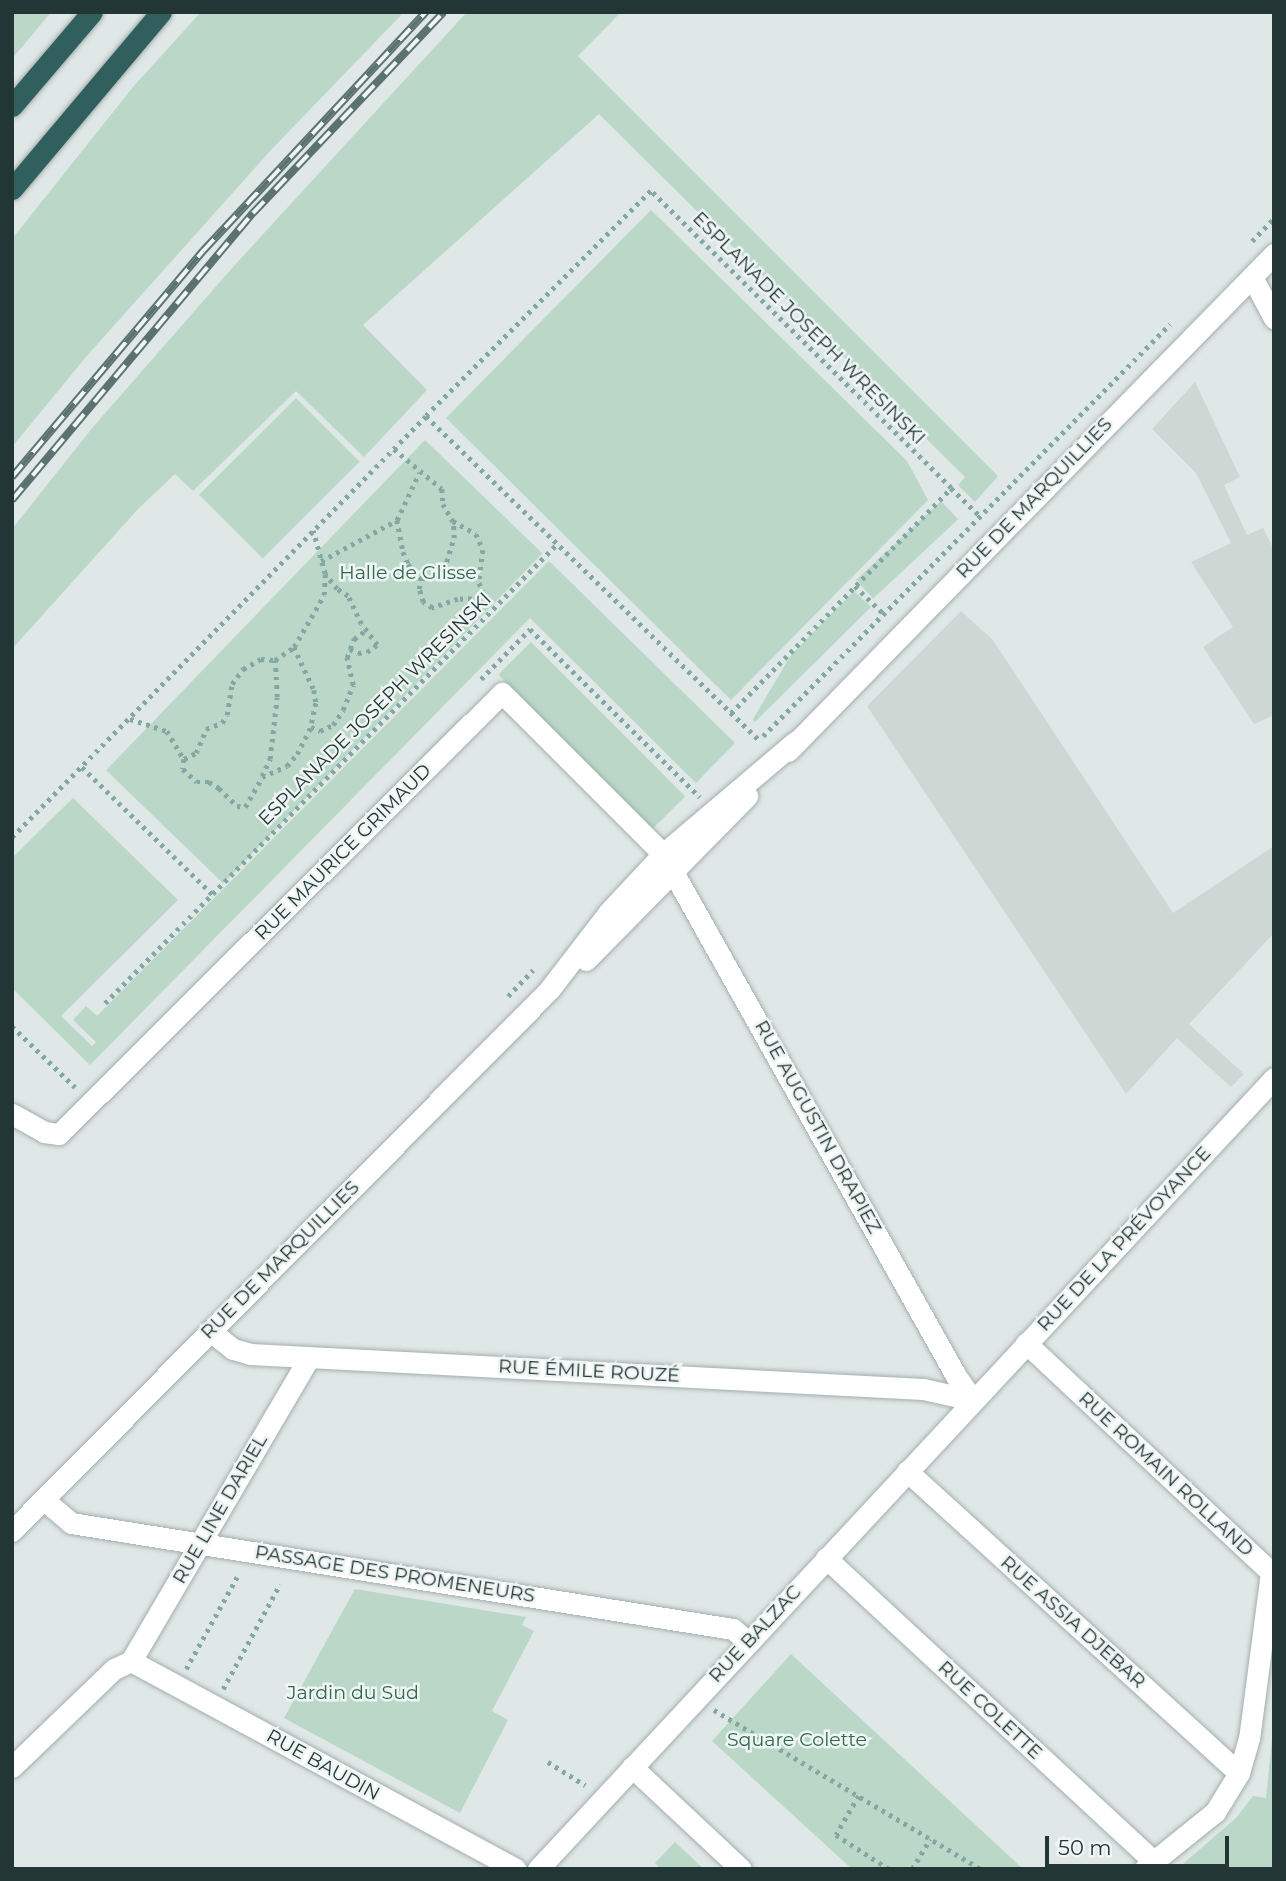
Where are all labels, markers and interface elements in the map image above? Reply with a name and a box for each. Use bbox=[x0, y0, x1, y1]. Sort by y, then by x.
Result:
street label: ESPLANADE JOSEPH WRESINSKI bbox=[688, 207, 930, 449]
street label: RUE DE MARQUILLIES bbox=[951, 413, 1117, 583]
park label: Halle de Glisse bbox=[339, 562, 477, 584]
street label: ESPLANADE JOSEPH WRESINSKI bbox=[254, 588, 496, 830]
street label: RUE MAURICE GRIMAUD bbox=[250, 759, 436, 945]
street label: RUE AUGUSTIN DRAPIEZ bbox=[750, 1016, 886, 1238]
street label: RUE DE LA PRÉVOYANCE bbox=[1032, 1142, 1216, 1336]
street label: RUE DE MARQUILLIES bbox=[196, 1176, 364, 1344]
street label: RUE ÉMILE ROUZÉ bbox=[498, 1355, 680, 1387]
street label: RUE ROMAIN ROLLAND bbox=[1074, 1387, 1258, 1561]
street label: RUE LINE DARIEL bbox=[168, 1430, 272, 1588]
street label: PASSAGE DES PROMENEURS bbox=[253, 1541, 537, 1607]
street label: RUE ASSIA DJEBAR bbox=[996, 1551, 1150, 1693]
street label: RUE BALZAC bbox=[704, 1581, 806, 1687]
street label: RUE COLETTE bbox=[933, 1656, 1047, 1764]
park label: Jardin du Sud bbox=[287, 1682, 419, 1704]
street label: RUE BAUDIN bbox=[262, 1724, 384, 1806]
park label: Square Colette bbox=[727, 1729, 867, 1751]
scale bar bbox=[1048, 1822, 1232, 1866]
text: 50 m bbox=[1058, 1835, 1112, 1860]

